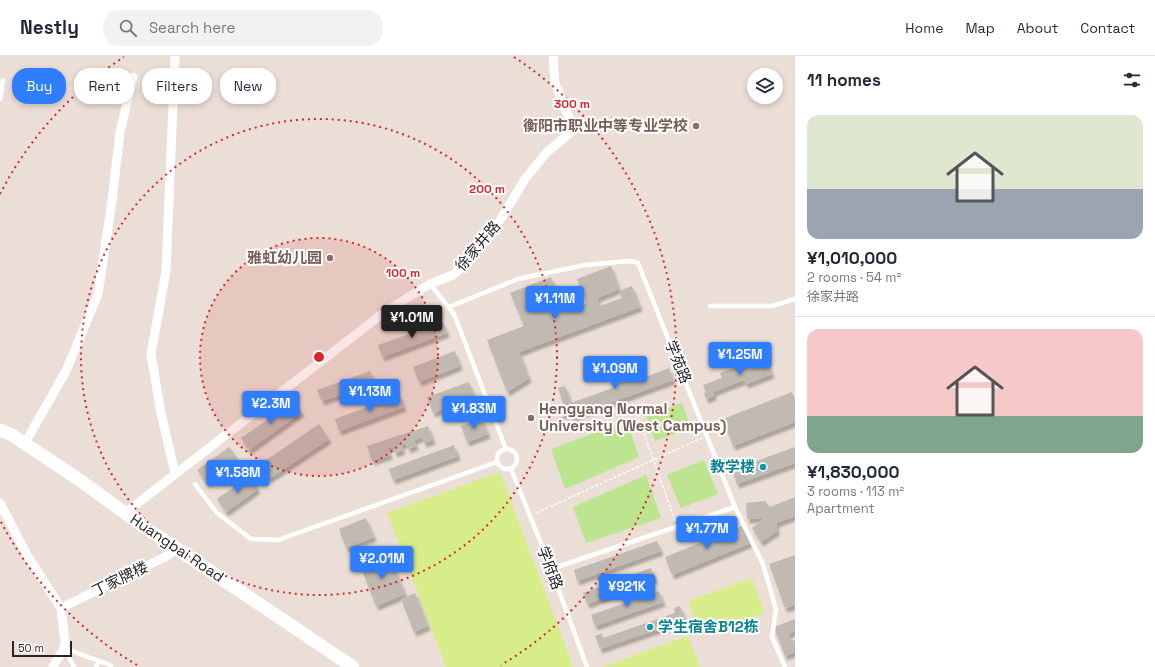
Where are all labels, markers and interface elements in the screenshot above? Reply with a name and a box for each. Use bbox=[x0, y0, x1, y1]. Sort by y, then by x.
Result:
search box bbox=[103, 10, 383, 46]
text: Nestly bbox=[20, 15, 79, 40]
icon: search bbox=[117, 17, 139, 39]
text: Search here bbox=[149, 18, 235, 37]
text: Home bbox=[905, 19, 943, 37]
text: Map bbox=[965, 19, 995, 37]
text: About bbox=[1017, 19, 1058, 37]
text: Contact bbox=[1080, 19, 1135, 37]
chip: Buy bbox=[12, 68, 66, 104]
chip: Rent bbox=[74, 68, 134, 104]
chip: Filters bbox=[142, 68, 212, 104]
chip: New bbox=[220, 68, 276, 104]
map controls bbox=[747, 68, 783, 104]
button: layers bbox=[747, 68, 783, 104]
text: 11 homes bbox=[807, 69, 881, 91]
icon: filters bbox=[1121, 69, 1143, 91]
text: 300 m bbox=[554, 96, 590, 112]
place label: 衡阳市职业中等专业学校 bbox=[523, 116, 688, 135]
marker: 衡阳市职业中等专业学校 bbox=[691, 121, 701, 131]
icon: home bbox=[939, 141, 1011, 213]
text: 200 m bbox=[469, 181, 505, 197]
street label: 徐家井路 bbox=[451, 217, 504, 275]
text: ¥1,010,000 bbox=[807, 247, 897, 269]
place label: 雅虹幼儿园 bbox=[247, 248, 322, 267]
marker: 雅虹幼儿园 bbox=[325, 253, 335, 263]
text: 100 m bbox=[386, 265, 420, 281]
text: 2 rooms · 54 m² bbox=[807, 269, 901, 286]
pin: ¥1.11M bbox=[522, 286, 588, 320]
text: 徐家井路 bbox=[807, 288, 859, 305]
text: ¥1.11M bbox=[535, 290, 575, 307]
pin: ¥1.01M bbox=[379, 305, 445, 339]
text: ¥1.01M bbox=[390, 309, 434, 326]
street label: 学苑路 bbox=[661, 337, 696, 386]
pin: ¥1.25M bbox=[707, 342, 773, 376]
text: ¥1.25M bbox=[718, 346, 762, 363]
centre of rings bbox=[312, 350, 326, 364]
icon: home bbox=[939, 355, 1011, 427]
pin: ¥1.09M bbox=[582, 356, 648, 390]
text: ¥1.09M bbox=[592, 360, 638, 377]
pin: ¥1.13M bbox=[337, 379, 403, 413]
text: ¥1.13M bbox=[349, 383, 391, 400]
pin: ¥2.3M bbox=[243, 391, 299, 425]
text: ¥2.3M bbox=[251, 395, 291, 412]
pin: ¥1.83M bbox=[441, 396, 507, 430]
place label: Hengyang Normal University (West Campus) bbox=[539, 399, 727, 435]
text: ¥1.83M bbox=[452, 400, 496, 417]
marker: Hengyang Normal University (West Campus) bbox=[526, 413, 536, 423]
place label: 教学楼 bbox=[710, 457, 755, 476]
pin: ¥1.58M bbox=[205, 460, 271, 494]
text: ¥1,830,000 bbox=[807, 461, 899, 483]
marker: 教学楼 bbox=[758, 462, 768, 472]
text: ¥1.58M bbox=[216, 464, 260, 481]
text: 3 rooms · 113 m² bbox=[807, 483, 904, 500]
text: Apartment bbox=[807, 500, 875, 517]
street label: Huangbai Road bbox=[127, 509, 228, 586]
pin: ¥1.77M bbox=[674, 516, 740, 550]
text: ¥1.77M bbox=[685, 520, 729, 537]
street label: 学府路 bbox=[534, 543, 567, 592]
pin: ¥2.01M bbox=[349, 546, 415, 580]
text: ¥2.01M bbox=[359, 550, 405, 567]
street label: 丁家牌楼 bbox=[89, 557, 151, 600]
pin: ¥921K bbox=[599, 574, 655, 608]
text: ¥921K bbox=[608, 578, 646, 595]
place label: 学生宿舍B12栋 bbox=[658, 617, 759, 636]
marker: 学生宿舍B12栋 bbox=[645, 622, 655, 632]
scale bar bbox=[12, 639, 72, 658]
text: 50 m bbox=[18, 641, 44, 655]

